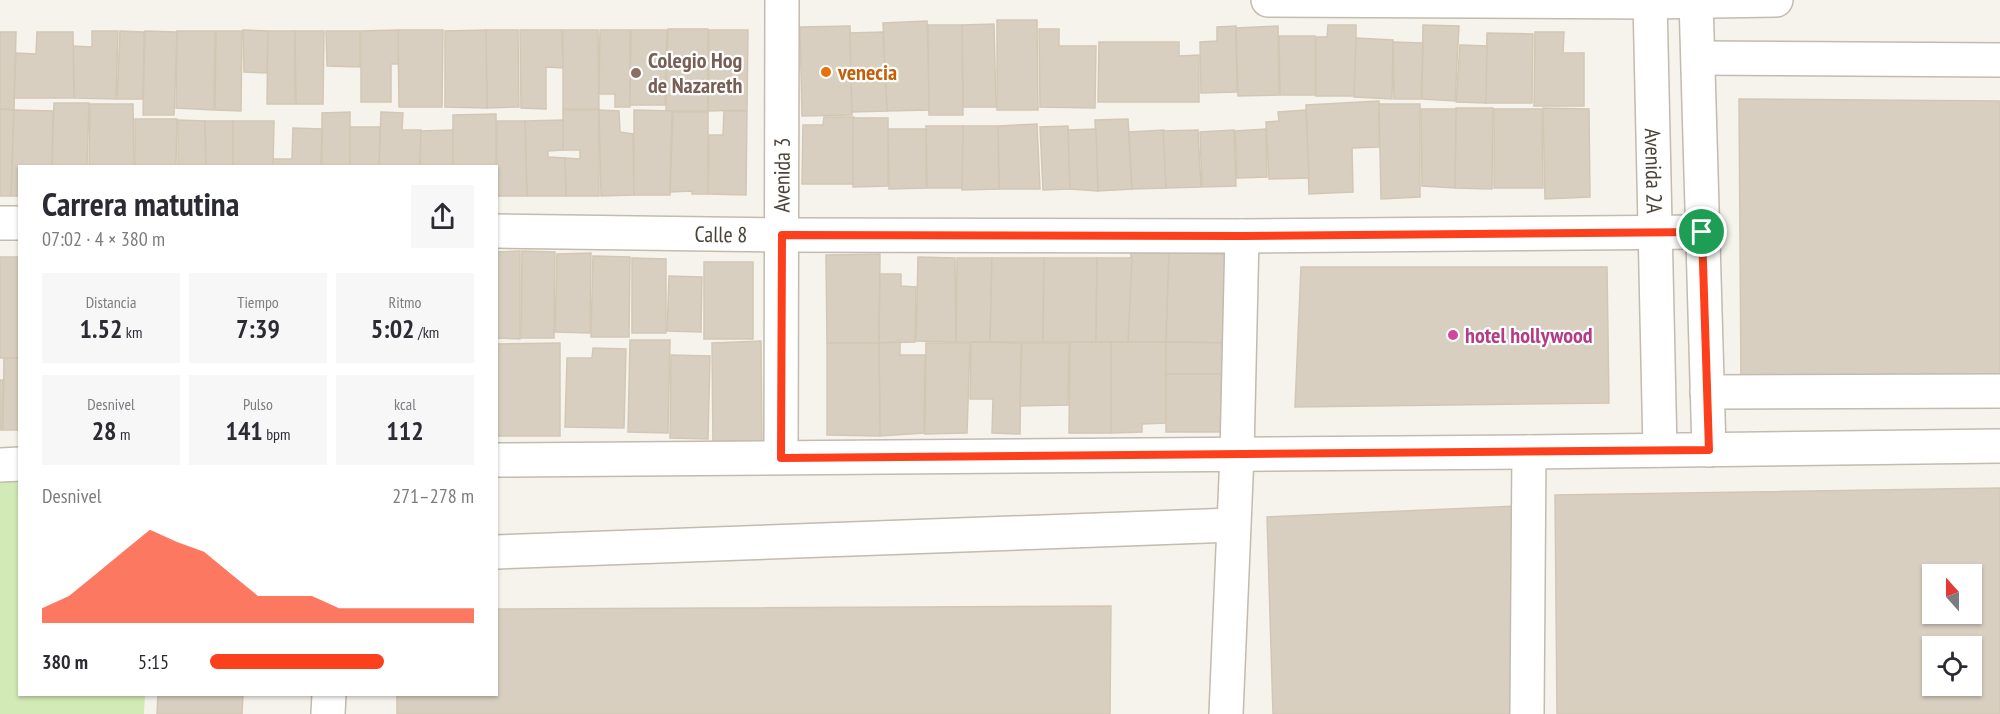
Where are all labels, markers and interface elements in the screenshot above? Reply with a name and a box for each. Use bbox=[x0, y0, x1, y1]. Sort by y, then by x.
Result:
place label: Colegio Hog de Nazareth bbox=[648, 46, 742, 99]
place label: venecia bbox=[837, 58, 897, 86]
marker: venecia bbox=[819, 65, 833, 79]
marker: Colegio Hog de Nazareth bbox=[629, 66, 643, 80]
street label: Avenida 2A bbox=[1639, 128, 1669, 214]
street label: Avenida 3 bbox=[768, 138, 796, 212]
text: Carrera matutina bbox=[42, 182, 239, 225]
button: share bbox=[411, 185, 474, 248]
pin bbox=[1676, 206, 1727, 257]
icon: arrive bbox=[1685, 215, 1718, 248]
street label: Calle 8 bbox=[695, 220, 747, 249]
text: 07:02 · 4 × 380 m bbox=[42, 226, 165, 252]
text: Distancia bbox=[86, 292, 136, 312]
text: Tiempo bbox=[237, 292, 279, 312]
text: Ritmo bbox=[389, 292, 421, 312]
text: 1.52 bbox=[80, 312, 122, 345]
text: 7:39 bbox=[236, 312, 280, 345]
text: 5:02 bbox=[371, 312, 415, 345]
place label: hotel hollywood bbox=[1465, 321, 1593, 349]
text: km bbox=[122, 322, 142, 342]
text: /km bbox=[415, 322, 439, 342]
marker: hotel hollywood bbox=[1446, 328, 1460, 342]
text: Desnivel bbox=[87, 394, 135, 414]
text: Pulso bbox=[243, 394, 273, 414]
text: kcal bbox=[394, 394, 416, 414]
text: 28 bbox=[92, 414, 117, 447]
text: 141 bbox=[225, 414, 263, 447]
text: 112 bbox=[386, 414, 424, 447]
text: m bbox=[117, 424, 130, 444]
text: bpm bbox=[263, 424, 291, 444]
text: Desnivel bbox=[42, 483, 101, 509]
text: 271–278 m bbox=[392, 483, 474, 509]
north arrow bbox=[1922, 564, 1982, 624]
map controls bbox=[1922, 564, 1982, 696]
button: locate bbox=[1922, 636, 1982, 696]
text: 380 m bbox=[42, 649, 88, 675]
text: 5:15 bbox=[138, 649, 169, 675]

